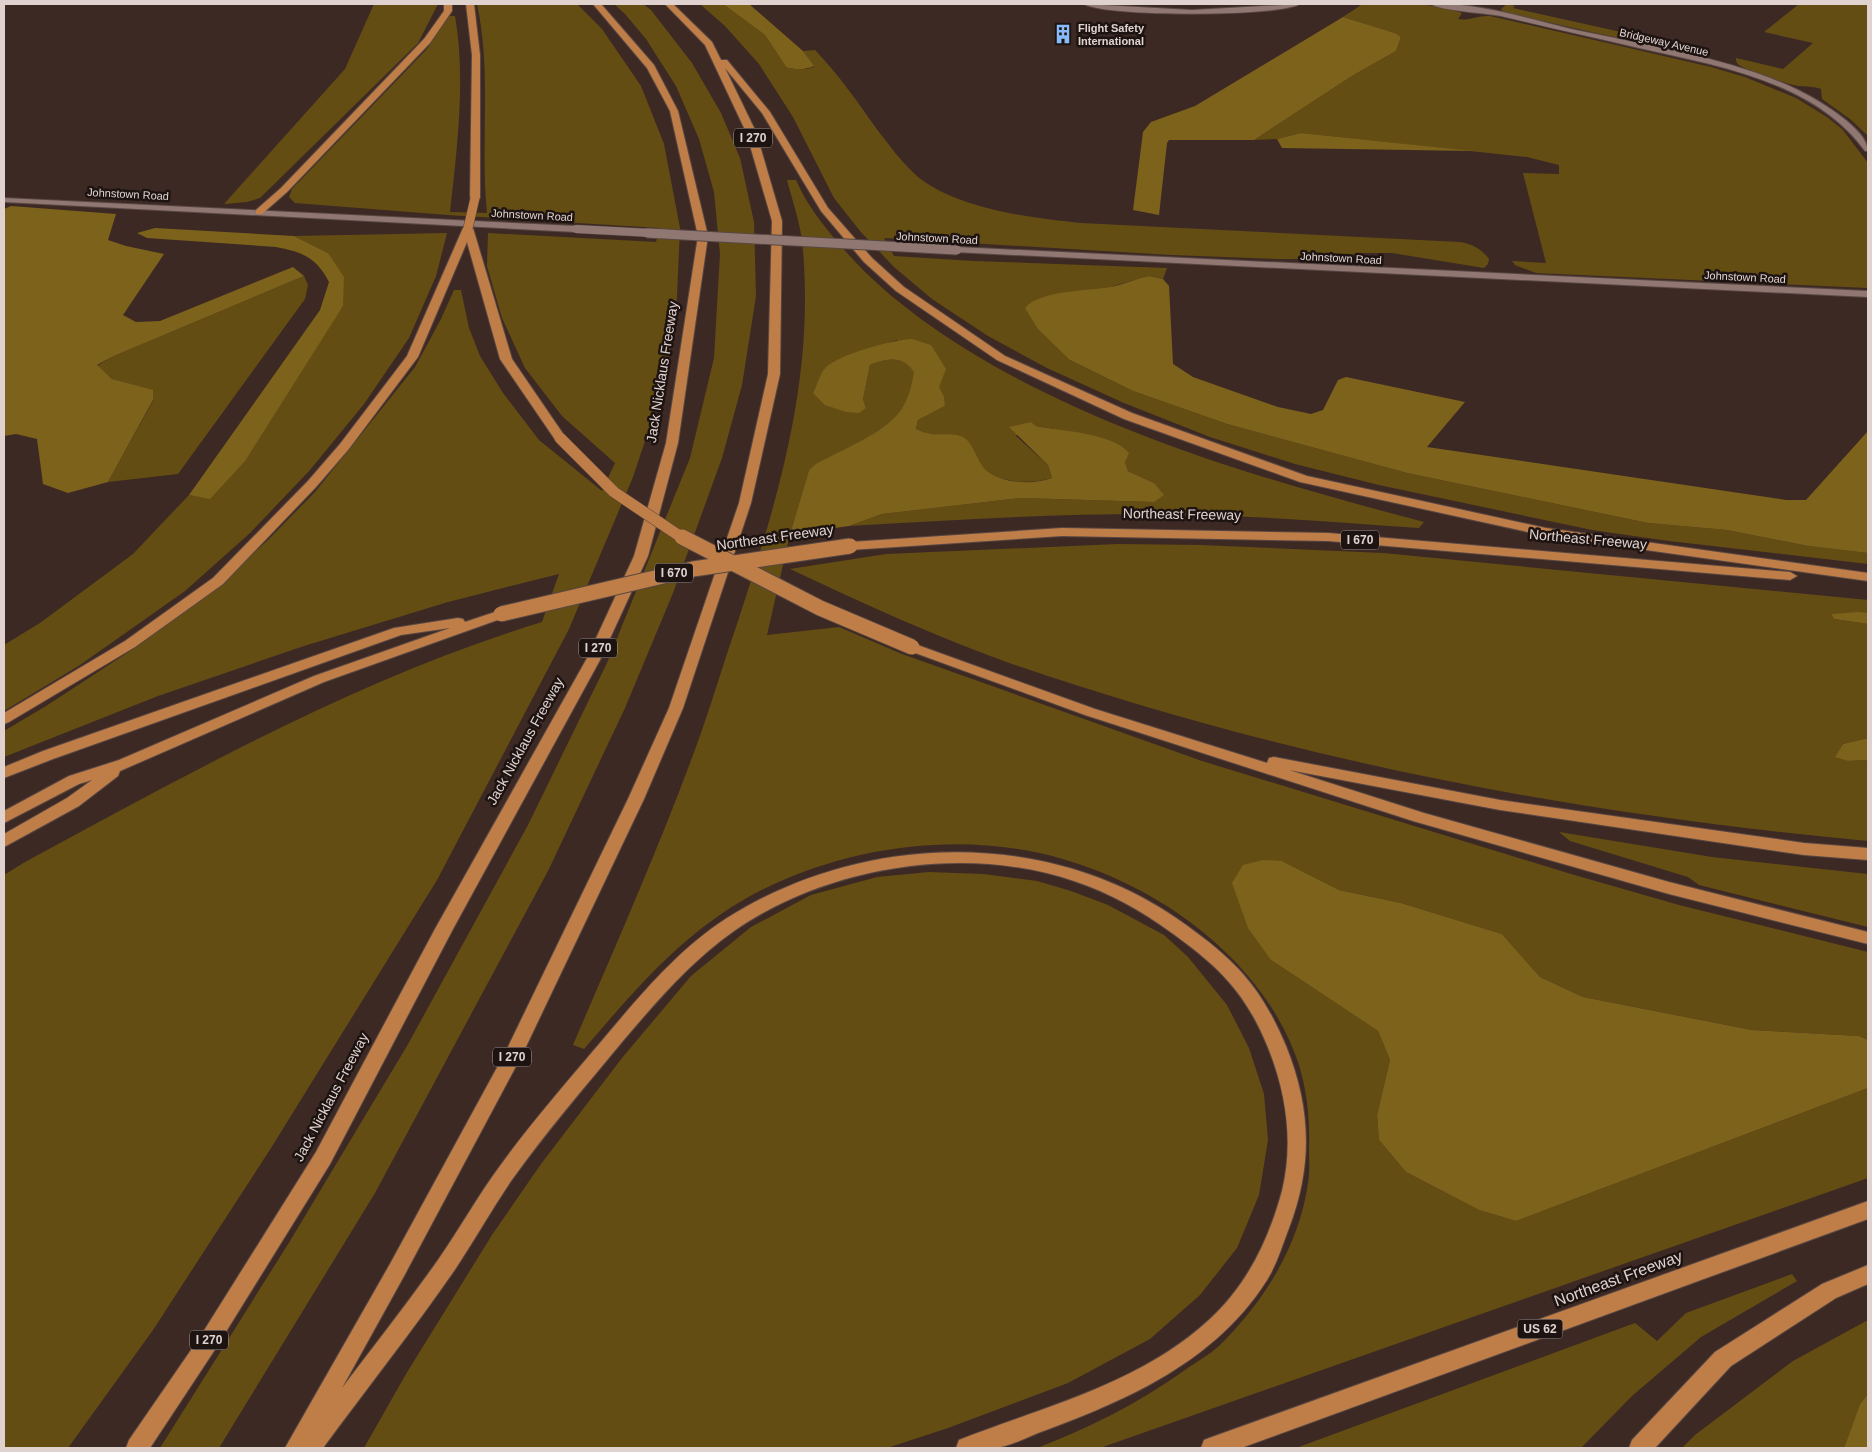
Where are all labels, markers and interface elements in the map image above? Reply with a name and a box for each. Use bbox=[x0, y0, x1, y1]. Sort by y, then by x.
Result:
place label: Flight Safety International bbox=[1078, 22, 1145, 47]
building icon: Flight Safety International bbox=[1052, 23, 1074, 45]
street label: Bridgeway Avenue bbox=[1618, 26, 1710, 58]
road number: I 270 bbox=[734, 128, 772, 148]
street label: Johnstown Road bbox=[87, 186, 169, 202]
street label: Johnstown Road bbox=[491, 207, 573, 223]
street label: Johnstown Road bbox=[896, 230, 978, 246]
street label: Johnstown Road bbox=[1300, 250, 1382, 266]
street label: Johnstown Road bbox=[1704, 269, 1786, 285]
street label: Jack Nicklaus Freeway bbox=[643, 300, 681, 444]
street label: Northeast Freeway bbox=[1123, 505, 1241, 523]
street label: Northeast Freeway bbox=[715, 521, 835, 553]
street label: Northeast Freeway bbox=[1528, 526, 1648, 552]
road number: I 670 bbox=[1341, 530, 1379, 550]
road number: I 670 bbox=[655, 564, 693, 582]
road number: I 270 bbox=[579, 638, 617, 658]
street label: Jack Nicklaus Freeway bbox=[483, 675, 567, 807]
street label: Jack Nicklaus Freeway bbox=[290, 1030, 372, 1164]
road number: I 270 bbox=[493, 1048, 531, 1066]
street label: Northeast Freeway bbox=[1552, 1247, 1685, 1310]
road number: US 62 bbox=[1518, 1320, 1562, 1338]
road number: I 270 bbox=[190, 1330, 228, 1350]

